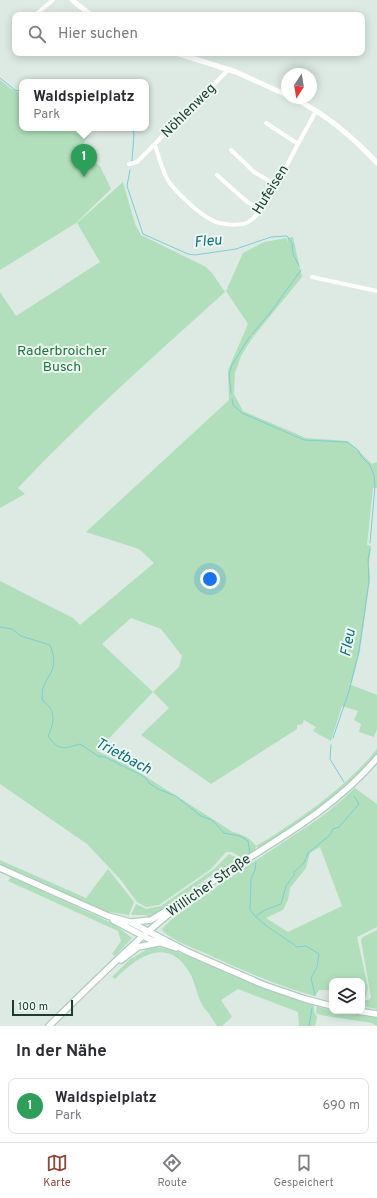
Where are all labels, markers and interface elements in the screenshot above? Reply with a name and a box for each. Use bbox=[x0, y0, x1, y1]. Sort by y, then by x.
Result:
search box bbox=[12, 12, 365, 56]
icon: search bbox=[26, 23, 48, 45]
text: Hier suchen bbox=[58, 25, 138, 44]
north arrow bbox=[281, 68, 317, 104]
popup bbox=[19, 79, 149, 131]
street label: Nöhlenweg bbox=[158, 80, 220, 142]
text: Waldspielplatz bbox=[33, 88, 135, 107]
text: Park bbox=[33, 107, 60, 123]
pin: 1 bbox=[71, 144, 97, 177]
street label: Hufeisen bbox=[249, 162, 293, 218]
water label: Fleu bbox=[193, 231, 224, 253]
park label: Raderbroicher Busch bbox=[17, 343, 108, 376]
your location bbox=[200, 569, 220, 589]
water label: Fleu bbox=[337, 627, 361, 658]
water label: Trietbach bbox=[92, 734, 154, 780]
street label: Willicher Straße bbox=[164, 851, 254, 921]
map controls bbox=[329, 978, 365, 1014]
button: layers bbox=[329, 978, 365, 1014]
scale bar bbox=[12, 998, 73, 1017]
text: 100 m bbox=[18, 1000, 48, 1014]
text: In der Nähe bbox=[16, 1041, 107, 1063]
text: Waldspielplatz bbox=[55, 1089, 157, 1108]
text: 1 bbox=[27, 1098, 33, 1114]
text: 690 m bbox=[323, 1098, 360, 1114]
text: Park bbox=[55, 1108, 82, 1124]
tab: Karte bbox=[43, 1152, 71, 1190]
tab: Route bbox=[157, 1152, 187, 1190]
tab: Gespeichert bbox=[274, 1152, 334, 1190]

